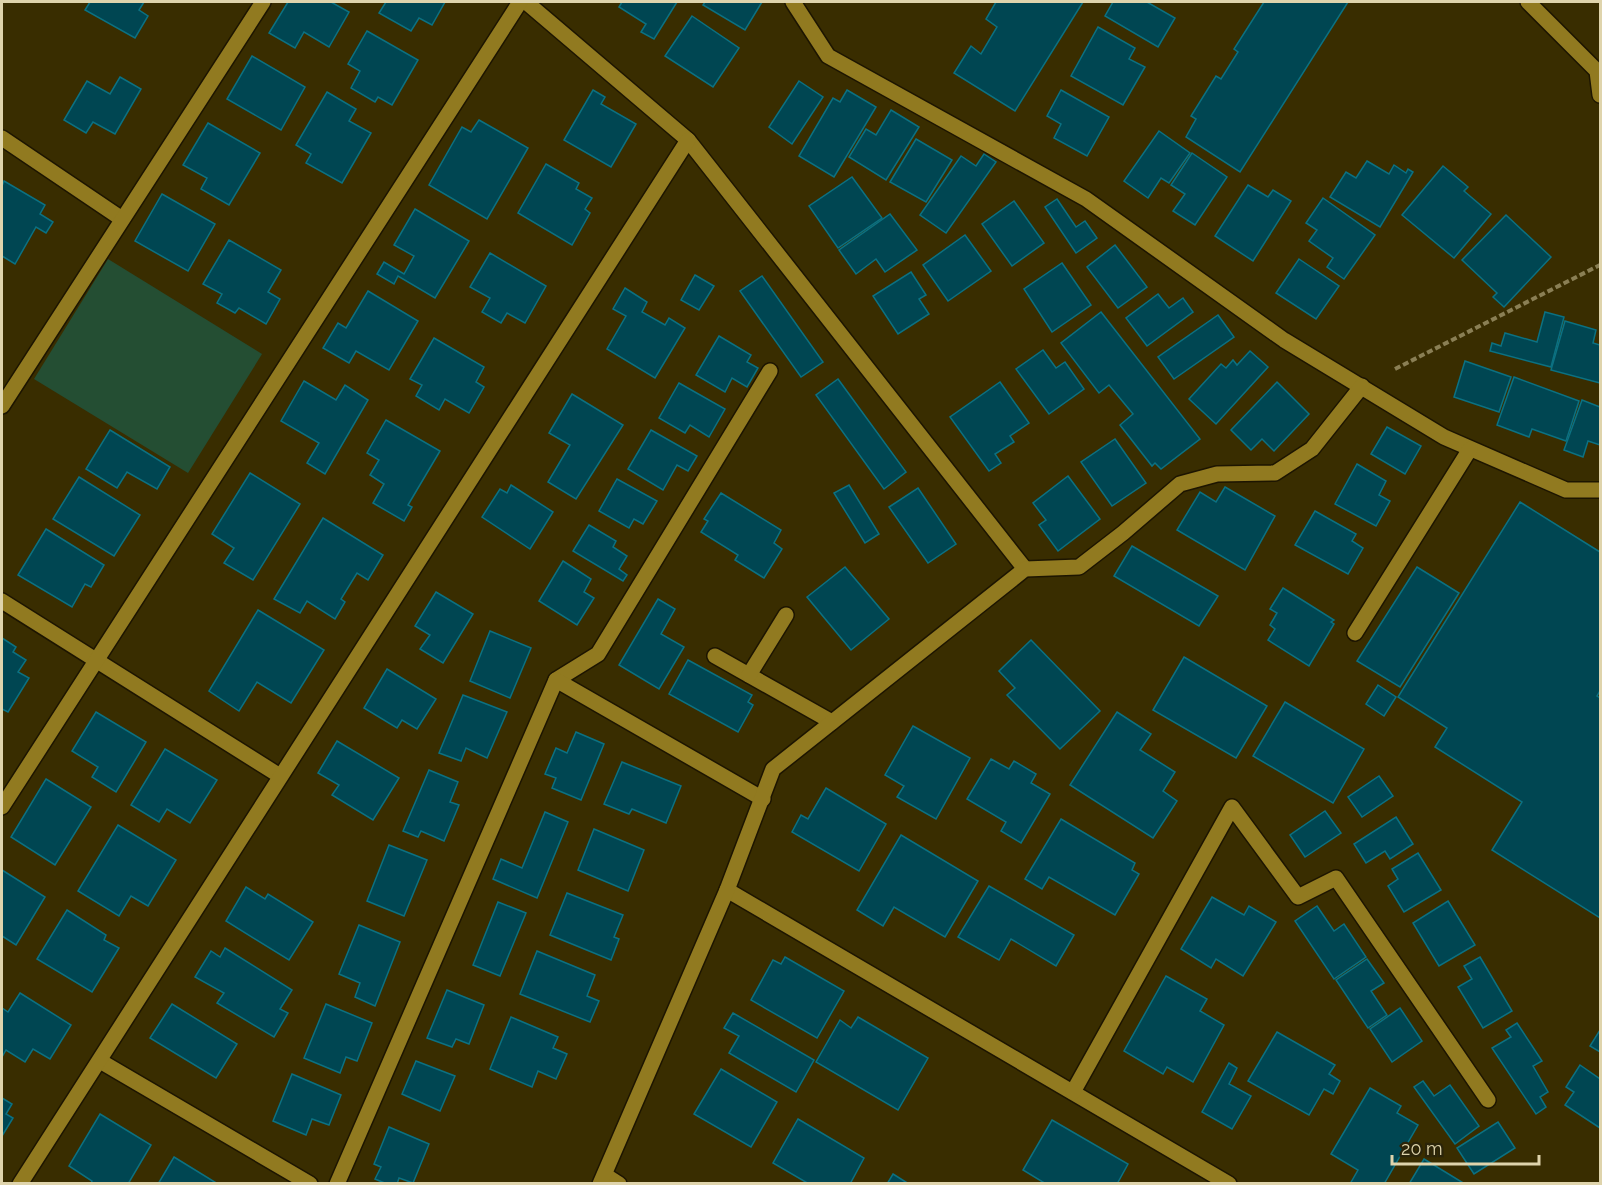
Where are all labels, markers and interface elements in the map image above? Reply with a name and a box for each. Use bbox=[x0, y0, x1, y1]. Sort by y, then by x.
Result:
scale bar bbox=[1392, 1128, 1539, 1166]
text: 20 m bbox=[1401, 1138, 1443, 1159]

